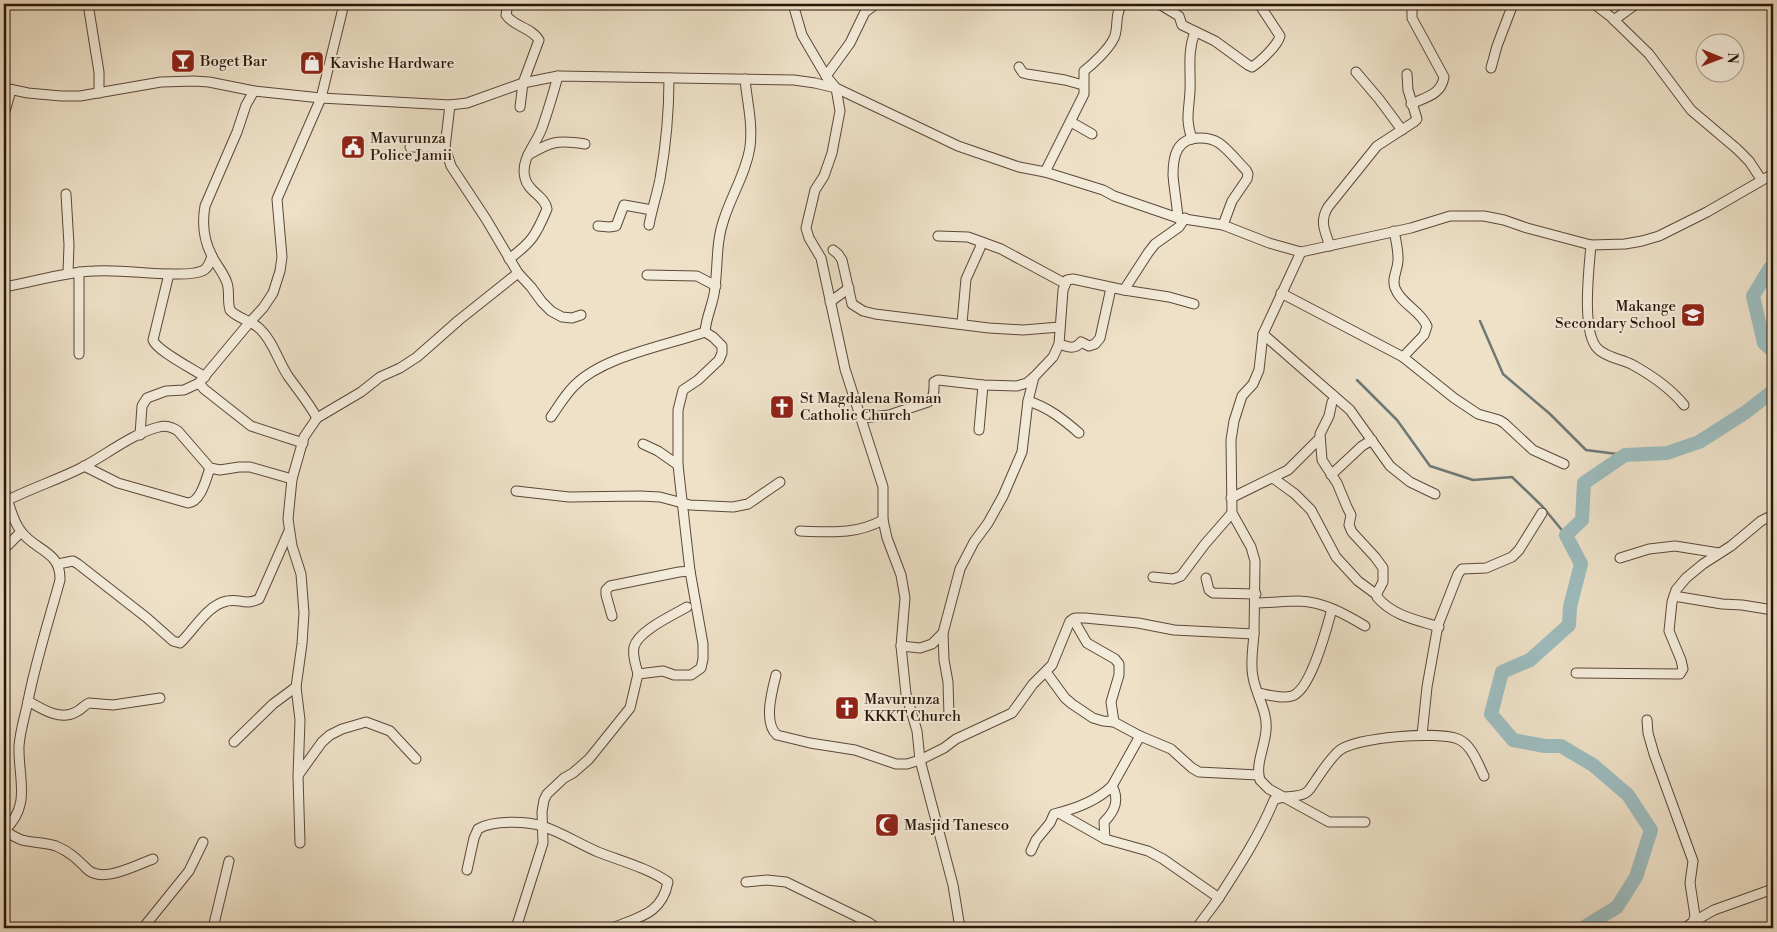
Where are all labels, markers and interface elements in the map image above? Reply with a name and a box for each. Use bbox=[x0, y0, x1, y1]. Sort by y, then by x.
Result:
north arrow bbox=[1694, 32, 1744, 82]
bar icon: Boget Bar bbox=[170, 48, 196, 74]
shop icon: Kavishe Hardware bbox=[299, 50, 325, 76]
place label: Boget Bar bbox=[199, 52, 268, 71]
text: N bbox=[1723, 53, 1741, 64]
place label: Kavishe Hardware bbox=[330, 54, 454, 73]
place label: Mavurunza Police Jamii bbox=[370, 129, 452, 165]
public building icon: Mavurunza Police Jamii bbox=[340, 134, 366, 160]
place label: Makange Secondary School bbox=[1555, 297, 1677, 333]
school or university icon: Makange Secondary School bbox=[1680, 302, 1706, 328]
place label: St Magdalena Roman Catholic Church bbox=[800, 389, 942, 425]
church icon: St Magdalena Roman Catholic Church bbox=[769, 394, 795, 420]
place label: Mavurunza KKKT Church bbox=[864, 690, 961, 726]
church icon: Mavurunza KKKT Church bbox=[834, 695, 860, 721]
mosque icon: Masjid Tanesco bbox=[874, 812, 900, 838]
place label: Masjid Tanesco bbox=[904, 816, 1009, 835]

